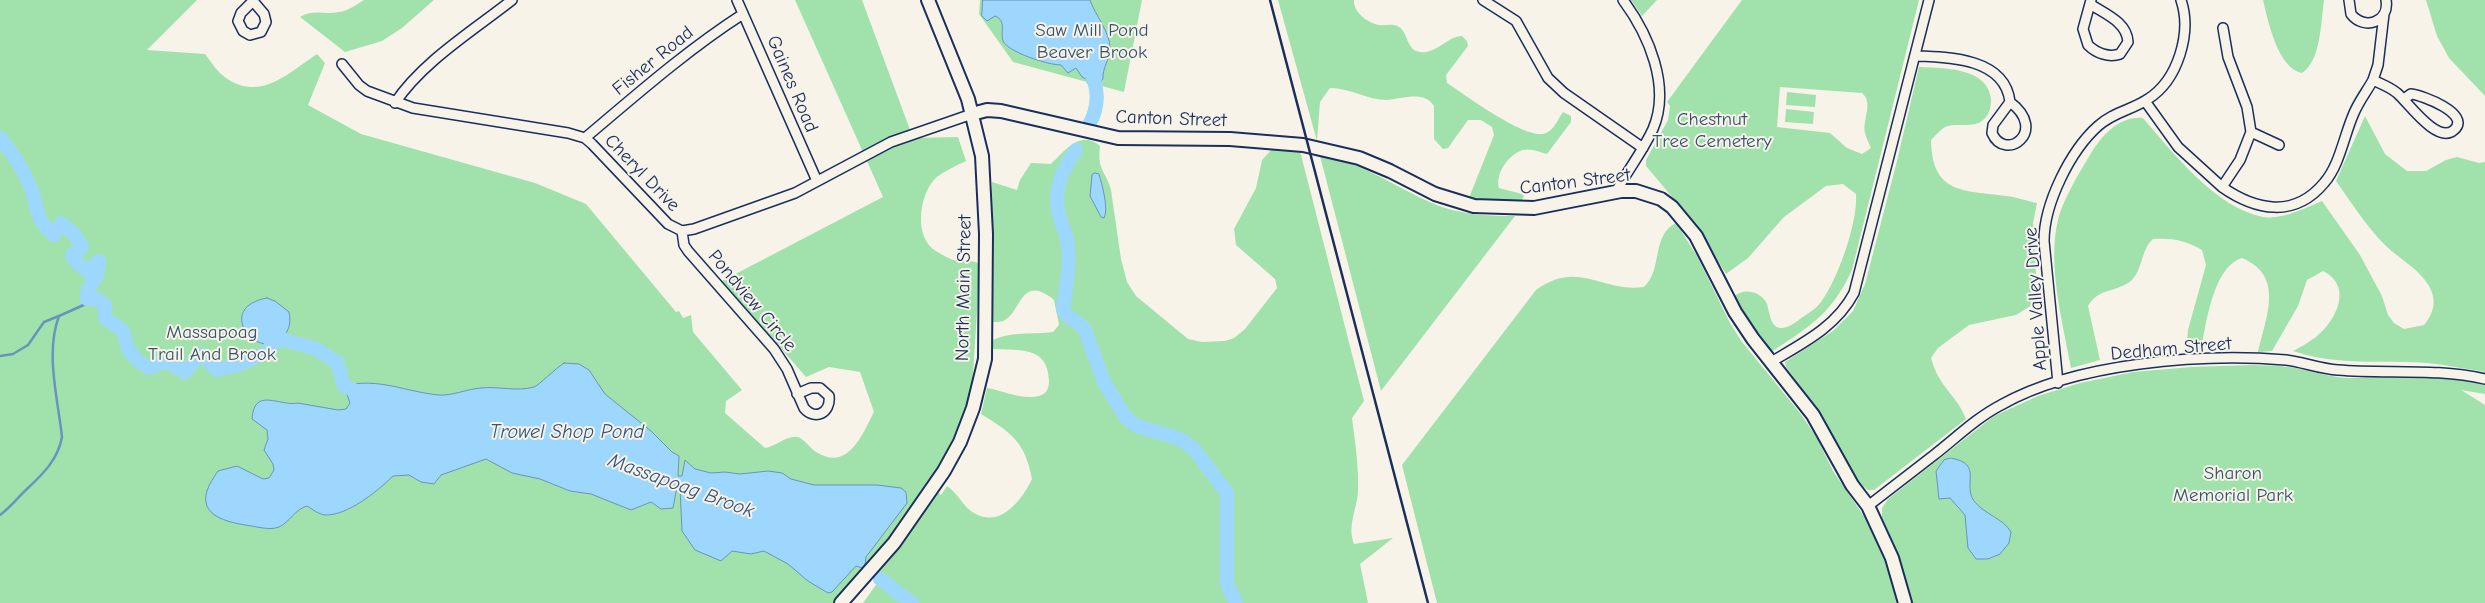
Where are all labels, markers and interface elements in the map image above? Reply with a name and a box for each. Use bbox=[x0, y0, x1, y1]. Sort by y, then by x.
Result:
park label: Saw Mill Pond Beaver Brook bbox=[1035, 20, 1149, 64]
street label: Fisher Road bbox=[608, 21, 698, 101]
street label: Gaines Road bbox=[761, 32, 823, 136]
street label: Canton Street bbox=[1115, 106, 1227, 132]
park label: Chestnut Tree Cemetery bbox=[1652, 109, 1772, 153]
street label: Cheryl Drive bbox=[599, 130, 685, 216]
street label: Canton Street bbox=[1518, 164, 1632, 200]
street label: North Main Street bbox=[951, 215, 977, 361]
street label: Apple Valley Drive bbox=[2020, 227, 2052, 371]
street label: Pondview Circle bbox=[703, 246, 801, 356]
park label: Massapoag Trail And Brook bbox=[148, 322, 276, 366]
street label: Dedham Street bbox=[2110, 332, 2232, 366]
water label: Trowel Shop Pond bbox=[490, 420, 644, 444]
water label: Massapoag Brook bbox=[605, 449, 757, 523]
park label: Sharon Memorial Park bbox=[2173, 463, 2293, 507]

